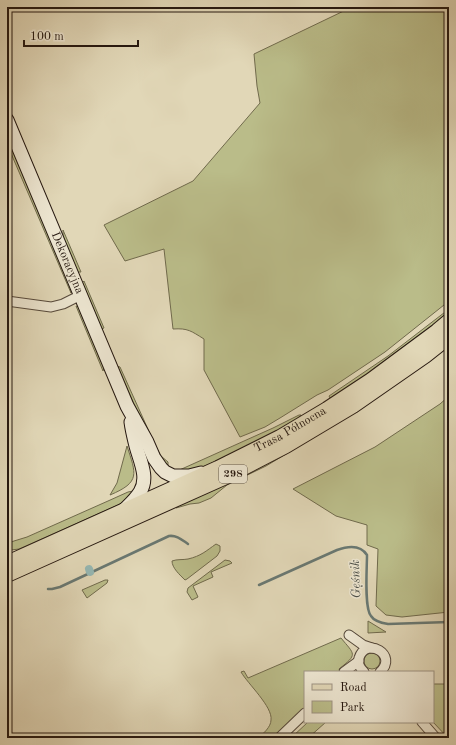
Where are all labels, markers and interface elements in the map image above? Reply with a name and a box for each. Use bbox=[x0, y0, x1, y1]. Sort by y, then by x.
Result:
scale bar bbox=[24, 22, 138, 48]
text: 100 m bbox=[30, 31, 64, 43]
street label: Dekoracyjna bbox=[49, 230, 85, 296]
street label: Trasa Północna bbox=[252, 405, 328, 455]
road number: 298 bbox=[219, 465, 247, 483]
water label: Gęśnik bbox=[349, 560, 363, 598]
legend bbox=[304, 671, 434, 723]
text: Road bbox=[340, 682, 367, 694]
text: Park bbox=[340, 702, 365, 714]

